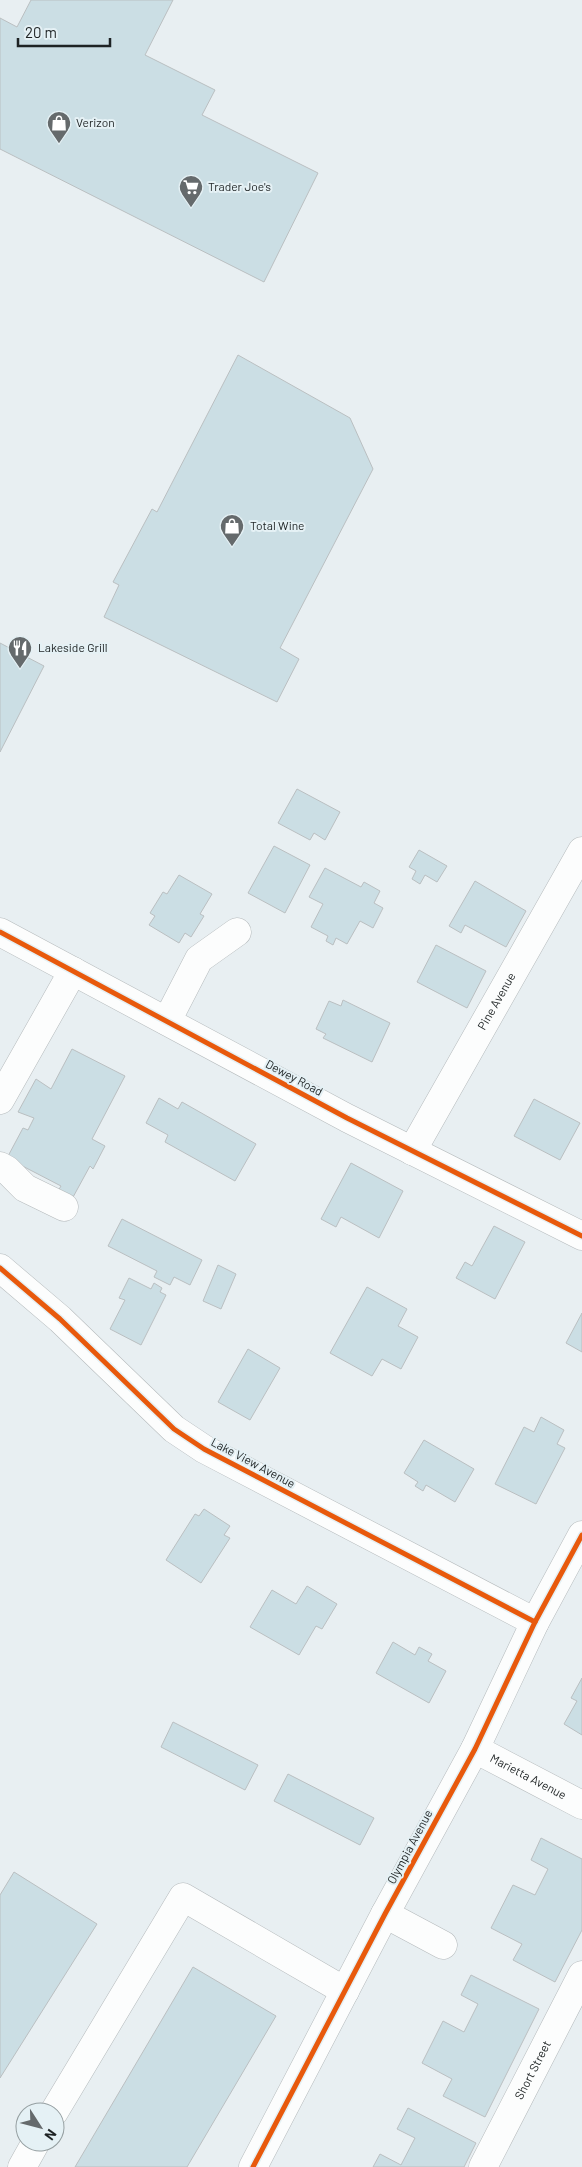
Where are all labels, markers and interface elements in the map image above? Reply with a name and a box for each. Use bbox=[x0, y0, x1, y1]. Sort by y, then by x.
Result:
scale bar bbox=[18, 15, 110, 47]
text: 20 m bbox=[25, 23, 57, 41]
shop icon: Verizon bbox=[46, 110, 72, 144]
place label: Verizon bbox=[76, 115, 115, 129]
supermarket icon: Trader Joe's bbox=[178, 174, 204, 208]
place label: Trader Joe's bbox=[208, 179, 271, 193]
shop icon: Total Wine bbox=[219, 513, 245, 547]
place label: Total Wine bbox=[250, 518, 305, 532]
restaurant icon: Lakeside Grill bbox=[7, 635, 33, 669]
place label: Lakeside Grill bbox=[38, 640, 108, 654]
street label: Pine Avenue bbox=[474, 970, 518, 1032]
street label: Dewey Road bbox=[263, 1056, 325, 1098]
street label: Lake View Avenue bbox=[209, 1434, 298, 1490]
street label: Marietta Avenue bbox=[488, 1750, 569, 1802]
street label: Olympia Avenue bbox=[384, 1807, 435, 1886]
street label: Short Street bbox=[511, 2038, 553, 2101]
north arrow bbox=[15, 2102, 65, 2152]
text: N bbox=[41, 2126, 61, 2144]

